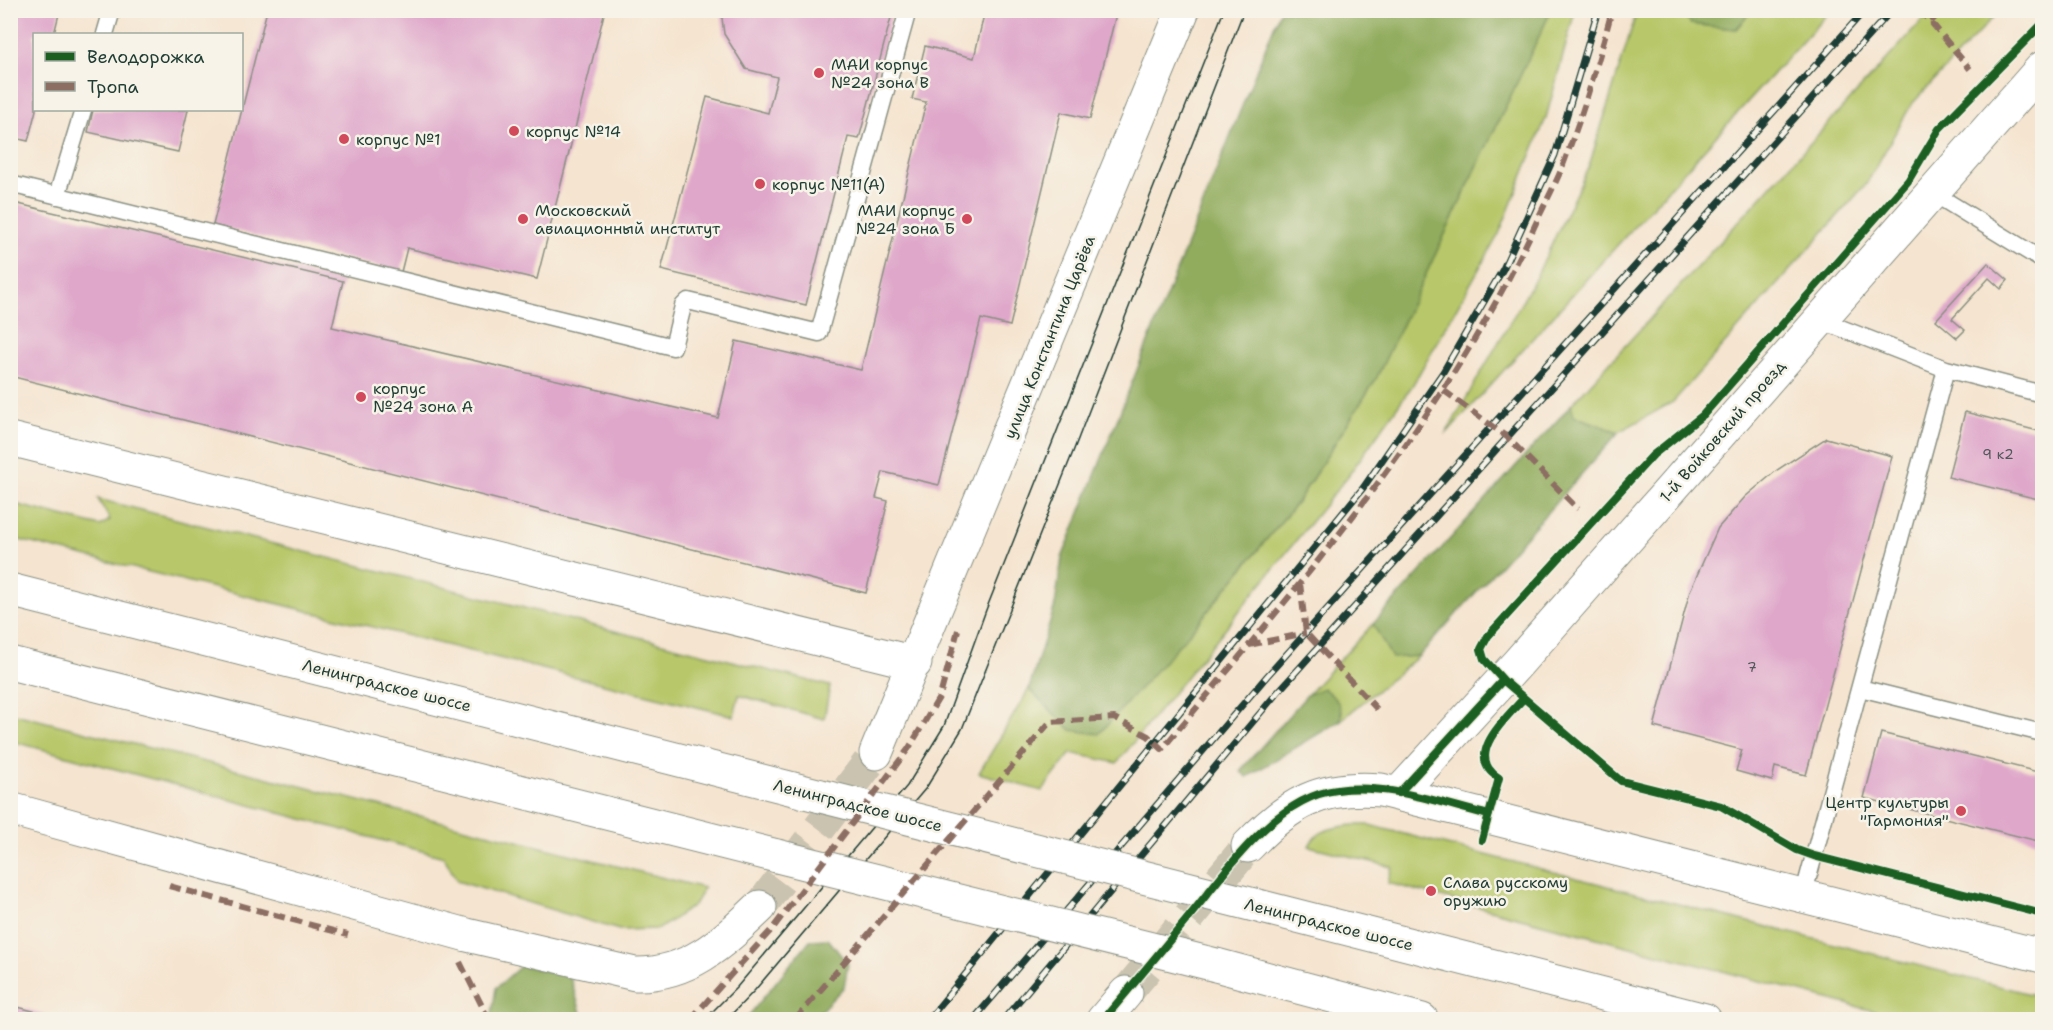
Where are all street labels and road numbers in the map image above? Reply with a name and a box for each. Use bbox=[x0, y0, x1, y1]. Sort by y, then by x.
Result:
street label: улица Константина Царёва bbox=[999, 232, 1100, 442]
street label: 1-й Войковский проезд bbox=[1655, 356, 1790, 507]
street label: Ленинградское шоссе bbox=[300, 654, 473, 717]
street label: Ленинградское шоссе bbox=[771, 774, 944, 837]
street label: Ленинградское шоссе bbox=[1242, 893, 1415, 956]

